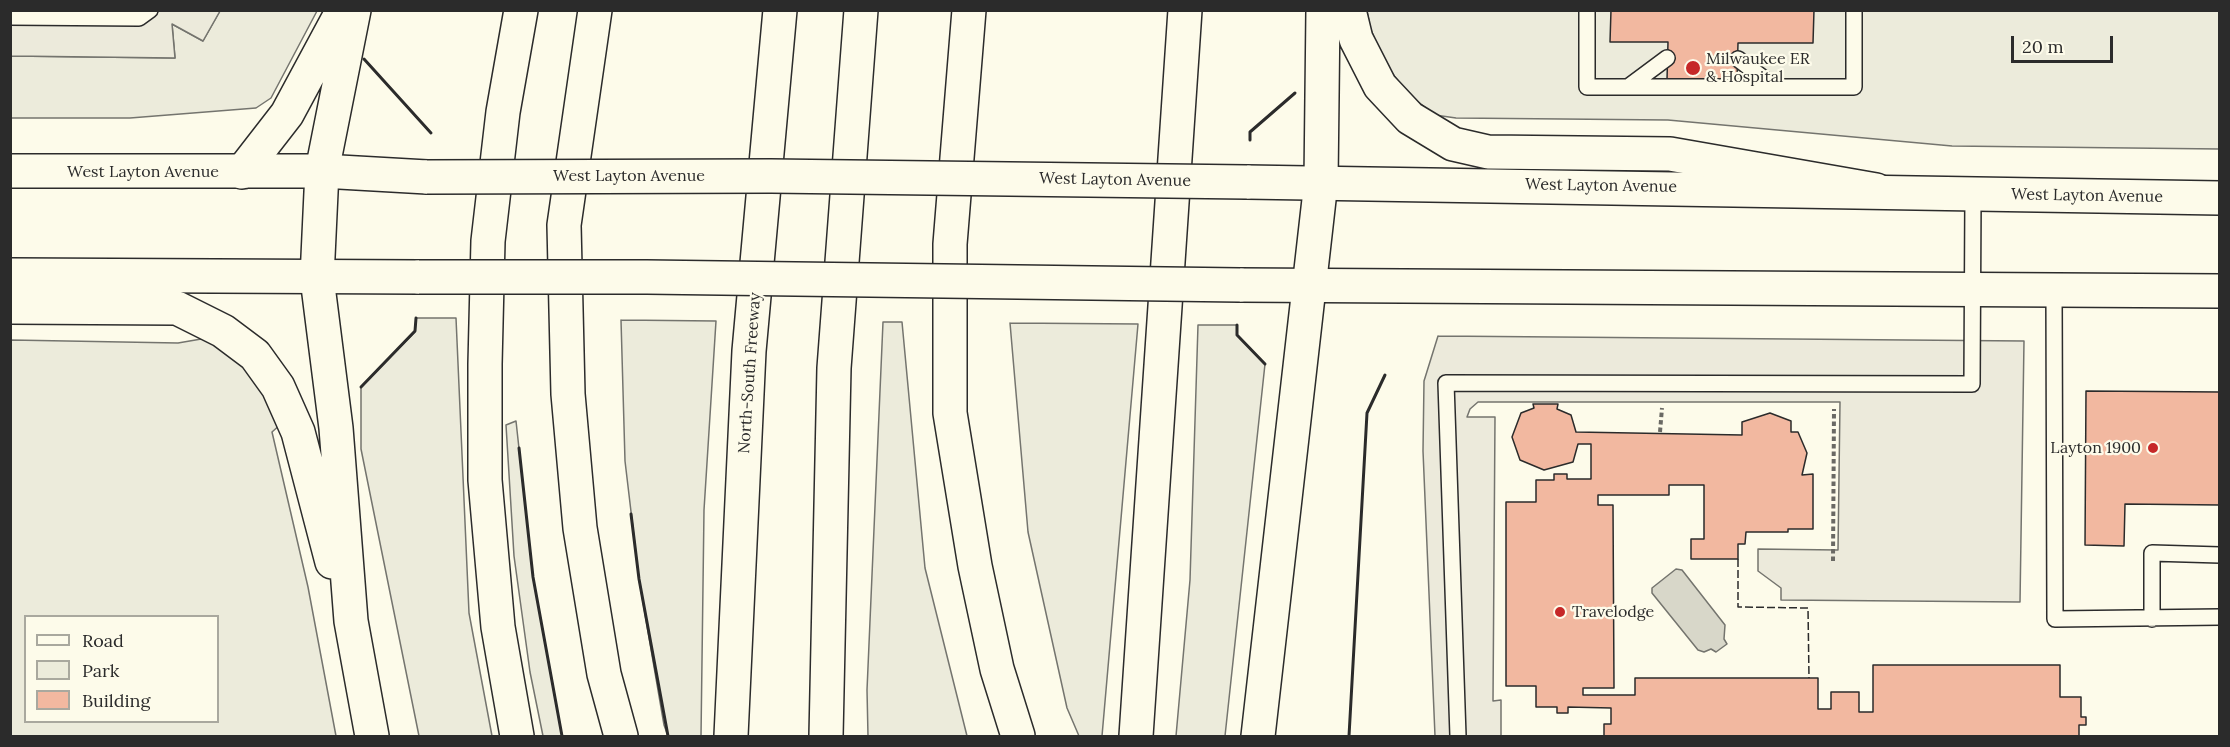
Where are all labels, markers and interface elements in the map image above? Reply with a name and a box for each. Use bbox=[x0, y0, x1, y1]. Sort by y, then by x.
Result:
scale bar bbox=[2014, 24, 2116, 62]
text: 20 m bbox=[2022, 35, 2064, 58]
place label: Milwaukee ER & Hospital bbox=[1706, 49, 1810, 87]
marker: Milwaukee ER & Hospital bbox=[1684, 59, 1702, 77]
street label: West Layton Avenue bbox=[67, 162, 219, 182]
street label: West Layton Avenue bbox=[553, 166, 705, 186]
street label: West Layton Avenue bbox=[1039, 169, 1191, 191]
street label: West Layton Avenue bbox=[1525, 175, 1677, 197]
street label: West Layton Avenue bbox=[2011, 185, 2163, 207]
street label: North-South Freeway bbox=[735, 292, 765, 454]
place label: Layton 1900 bbox=[2050, 438, 2141, 458]
marker: Layton 1900 bbox=[2146, 441, 2160, 455]
place label: Travelodge bbox=[1572, 602, 1654, 622]
marker: Travelodge bbox=[1553, 605, 1567, 619]
legend bbox=[24, 615, 219, 723]
text: Road bbox=[82, 629, 124, 652]
text: Park bbox=[82, 659, 119, 682]
text: Building bbox=[82, 689, 150, 712]

